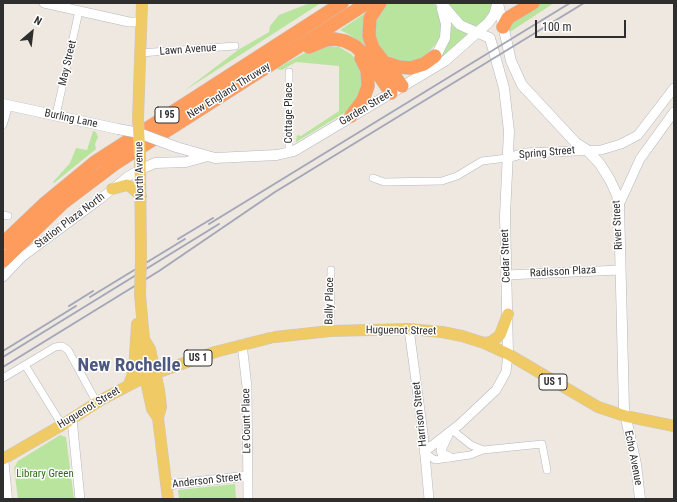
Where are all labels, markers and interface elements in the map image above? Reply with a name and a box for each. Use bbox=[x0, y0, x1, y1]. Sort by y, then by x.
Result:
north arrow bbox=[12, 12, 52, 52]
scale bar bbox=[537, 12, 628, 38]
text: N bbox=[32, 14, 44, 28]
text: 100 m bbox=[542, 20, 572, 34]
street label: May Street bbox=[56, 39, 80, 87]
street label: Lawn Avenue bbox=[159, 41, 217, 59]
street label: New England Thruway bbox=[185, 60, 273, 122]
street label: Cottage Place bbox=[282, 83, 296, 143]
street label: Garden Street bbox=[337, 87, 395, 129]
street label: Burling Lane bbox=[43, 107, 99, 131]
road number: I 95 bbox=[155, 107, 179, 123]
street label: North Avenue bbox=[133, 142, 147, 200]
street label: Spring Street bbox=[519, 144, 575, 162]
street label: Station Plaza North bbox=[32, 190, 108, 252]
street label: River Street bbox=[610, 200, 626, 250]
street label: Cedar Street bbox=[498, 229, 514, 283]
street label: Radisson Plaza bbox=[529, 264, 597, 280]
street label: Bally Place bbox=[323, 277, 337, 325]
street label: Huguenot Street bbox=[366, 324, 436, 338]
road number: US 1 bbox=[184, 350, 212, 366]
district label: New Rochelle bbox=[78, 355, 180, 377]
road number: US 1 bbox=[539, 374, 567, 390]
street label: Harrison Street bbox=[410, 381, 430, 447]
street label: Huguenot Street bbox=[55, 384, 123, 432]
street label: Le Count Place bbox=[240, 388, 254, 454]
street label: Echo Avenue bbox=[621, 430, 645, 486]
park label: Library Green bbox=[16, 467, 74, 481]
street label: Anderson Street bbox=[172, 471, 242, 491]

